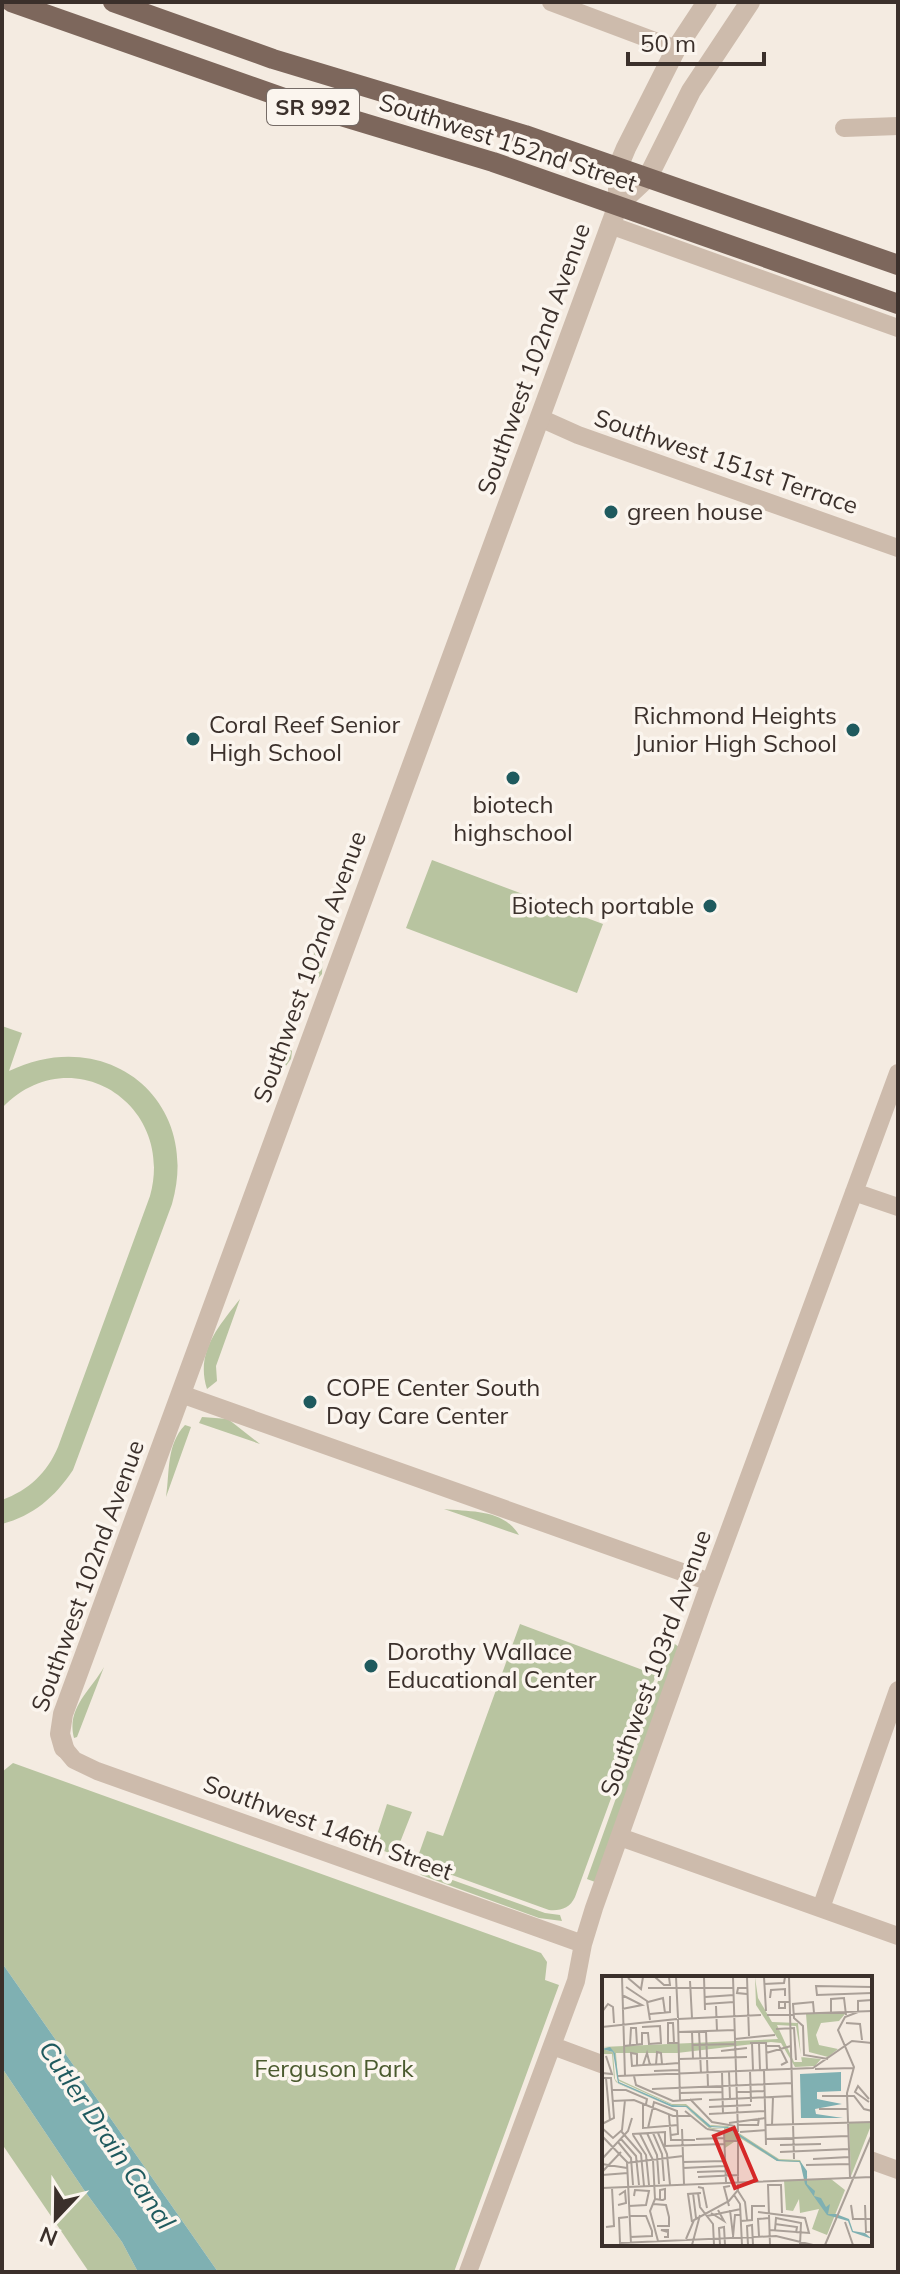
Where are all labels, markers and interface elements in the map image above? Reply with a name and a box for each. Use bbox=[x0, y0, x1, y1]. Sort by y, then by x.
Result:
scale bar bbox=[628, 16, 764, 66]
text: 50 m bbox=[640, 28, 696, 58]
street label: Southwest 152nd Street bbox=[376, 86, 641, 198]
road number: SR 992 bbox=[267, 89, 359, 125]
street label: Southwest 102nd Avenue bbox=[470, 219, 596, 498]
street label: Southwest 151st Terrace bbox=[591, 402, 862, 520]
place label: green house bbox=[627, 496, 763, 526]
marker: green house bbox=[602, 503, 620, 521]
place label: Richmond Heights Junior High School bbox=[633, 700, 837, 758]
place label: Coral Reef Senior High School bbox=[209, 709, 401, 767]
marker: Richmond Heights Junior High School bbox=[844, 721, 862, 739]
marker: Coral Reef Senior High School bbox=[184, 730, 202, 748]
marker: biotech highschool bbox=[504, 769, 522, 787]
place label: biotech highschool bbox=[453, 789, 573, 847]
street label: Southwest 102nd Avenue bbox=[246, 827, 372, 1106]
place label: Biotech portable bbox=[511, 890, 694, 920]
marker: Biotech portable bbox=[701, 897, 719, 915]
place label: COPE Center South Day Care Center bbox=[326, 1372, 540, 1430]
marker: COPE Center South Day Care Center bbox=[301, 1393, 319, 1411]
street label: Southwest 102nd Avenue bbox=[24, 1436, 150, 1715]
street label: Southwest 103rd Avenue bbox=[593, 1525, 717, 1800]
place label: Dorothy Wallace Educational Center bbox=[387, 1636, 597, 1694]
marker: Dorothy Wallace Educational Center bbox=[362, 1657, 380, 1675]
street label: Southwest 146th Street bbox=[199, 1768, 457, 1886]
inset map bbox=[602, 1976, 872, 2246]
water label: Cutler Drain Canal bbox=[32, 2034, 183, 2236]
park label: Ferguson Park bbox=[254, 2053, 414, 2083]
north arrow bbox=[16, 2178, 96, 2258]
text: N bbox=[36, 2220, 61, 2253]

